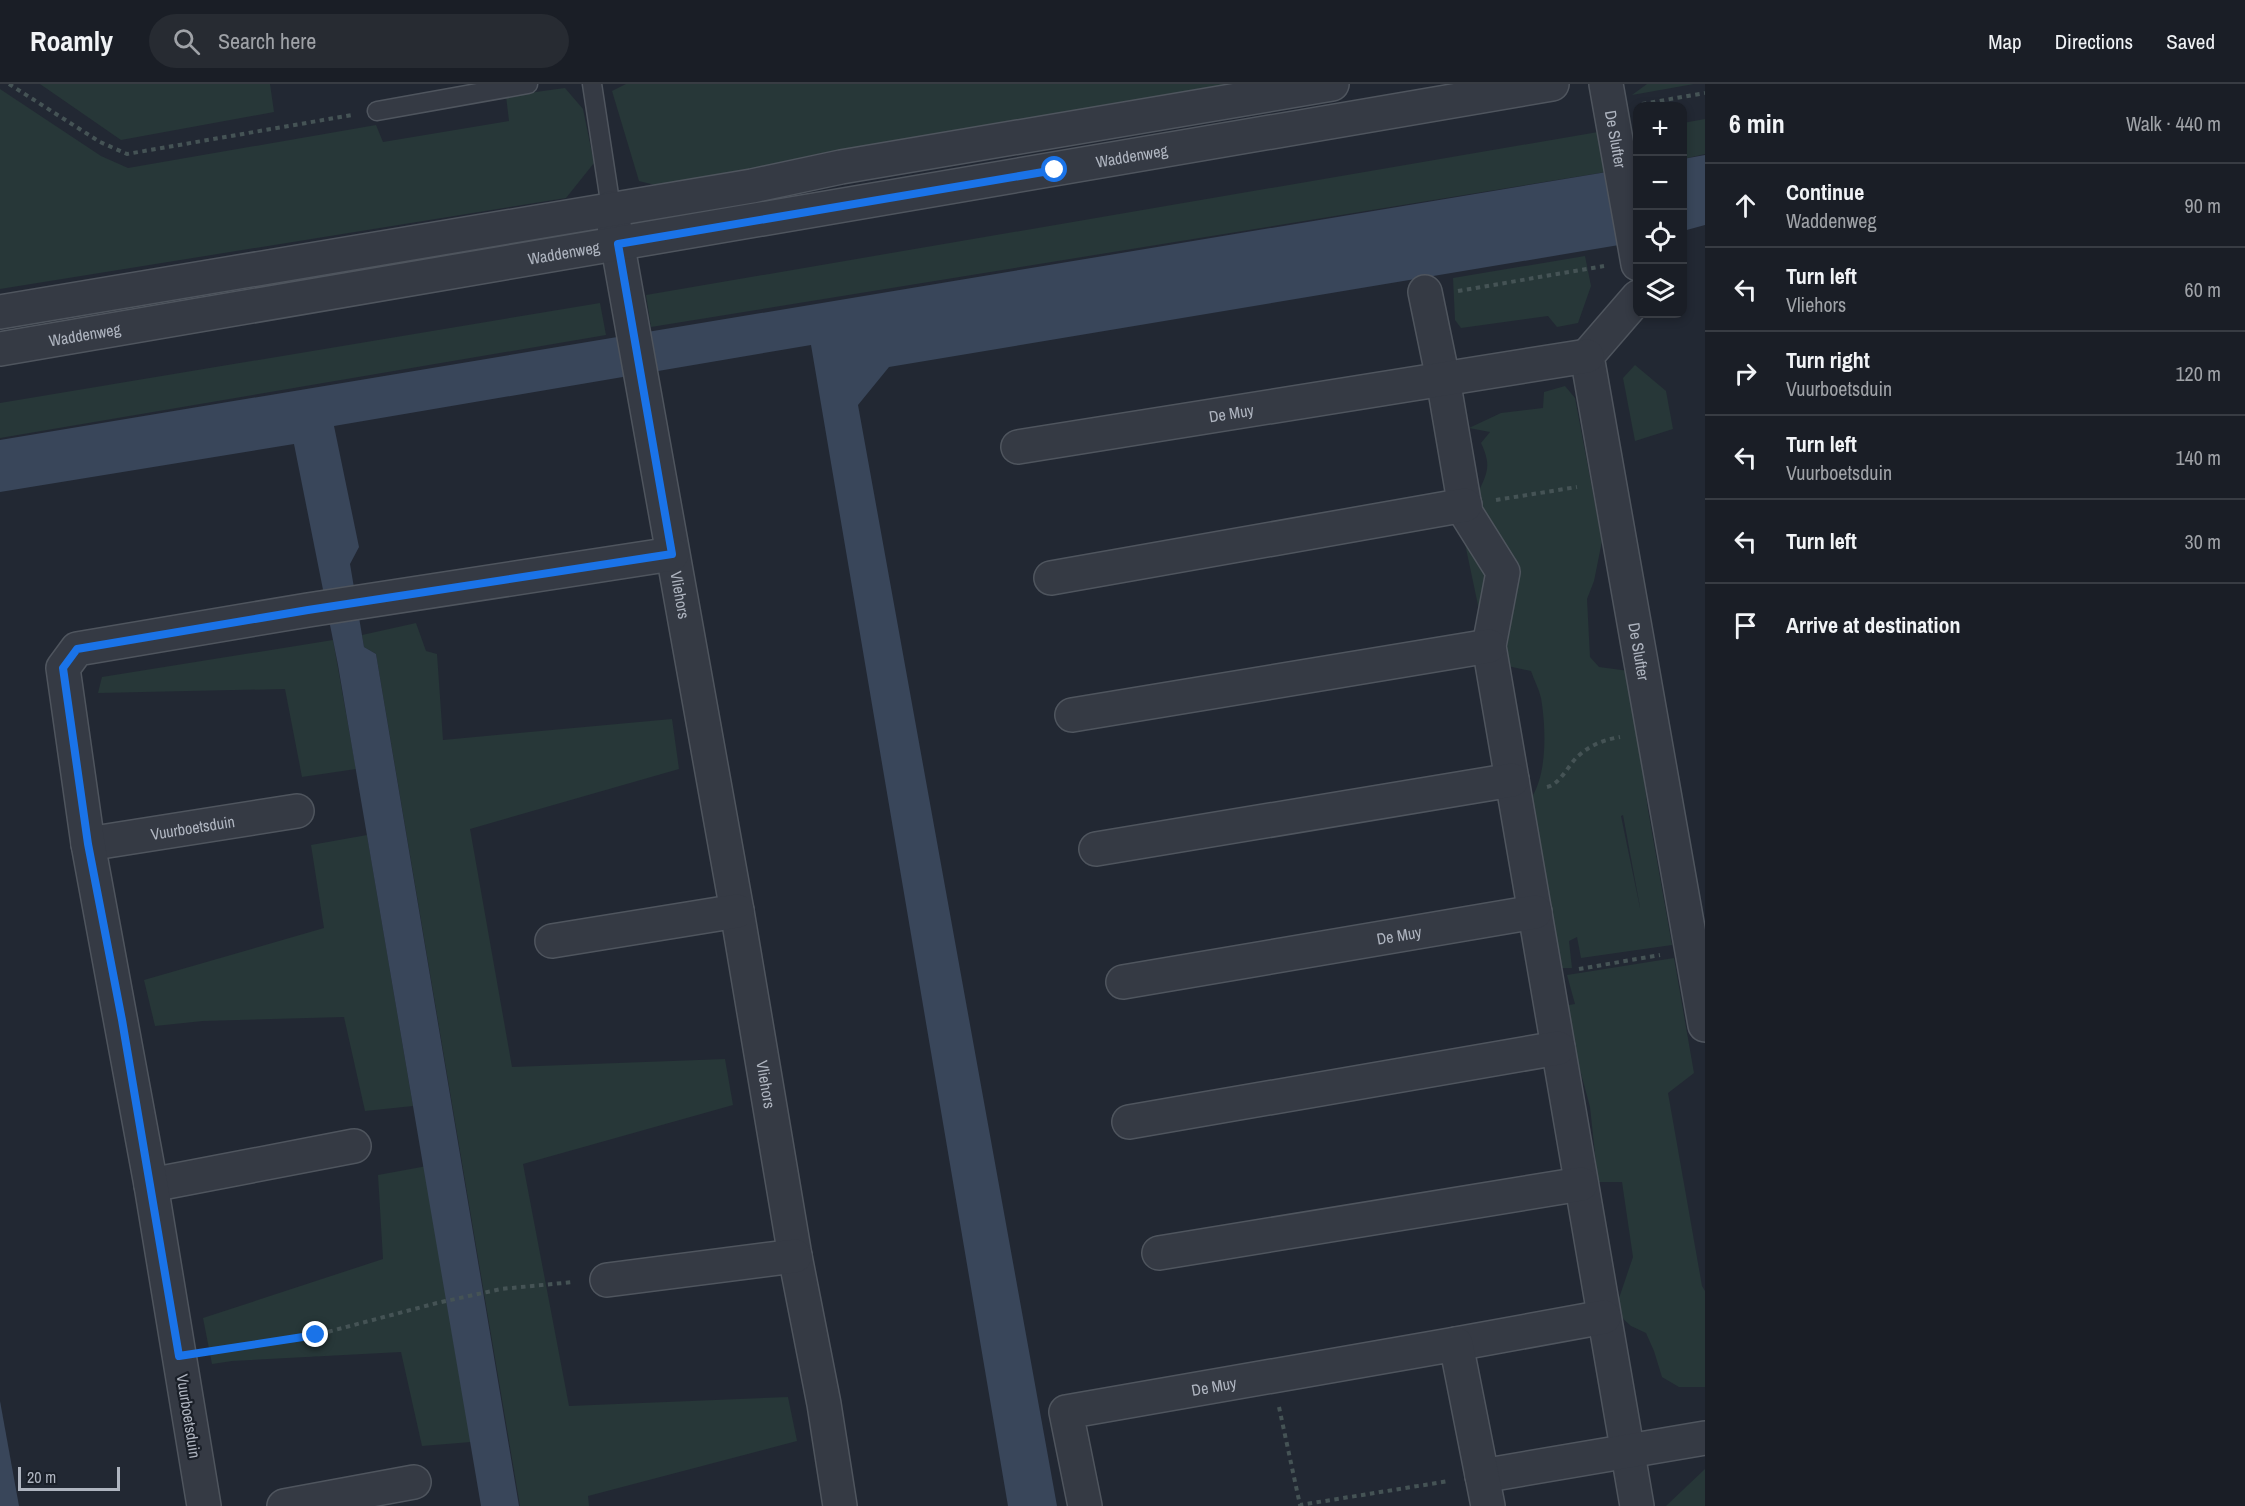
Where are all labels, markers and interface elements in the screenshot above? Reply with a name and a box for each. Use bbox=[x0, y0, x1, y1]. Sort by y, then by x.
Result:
search box bbox=[149, 14, 569, 68]
text: Roamly bbox=[30, 22, 113, 60]
icon: search bbox=[170, 25, 203, 58]
text: Search here bbox=[218, 26, 316, 56]
text: Map bbox=[1988, 27, 2022, 56]
text: Directions bbox=[2055, 27, 2133, 56]
text: Saved bbox=[2166, 27, 2215, 56]
map controls bbox=[1633, 102, 1687, 318]
button: + bbox=[1633, 102, 1687, 156]
text: 6 min bbox=[1729, 106, 1785, 141]
street label: De Slufter bbox=[1600, 108, 1632, 170]
text: Walk · 440 m bbox=[2126, 110, 2221, 137]
street label: Waddenweg bbox=[1094, 139, 1170, 173]
route start bbox=[1041, 156, 1067, 182]
button: − bbox=[1633, 156, 1687, 210]
text: Continue bbox=[1786, 177, 1864, 207]
icon: ahead bbox=[1729, 189, 1762, 222]
text: 90 m bbox=[2185, 192, 2221, 219]
text: Waddenweg bbox=[1786, 207, 1877, 234]
button: locate bbox=[1633, 210, 1687, 264]
street label: Waddenweg bbox=[526, 236, 602, 270]
text: Turn left bbox=[1786, 261, 1857, 291]
button: layers bbox=[1633, 264, 1687, 318]
icon: left bbox=[1729, 273, 1762, 306]
text: 60 m bbox=[2185, 276, 2221, 303]
text: Vliehors bbox=[1786, 291, 1846, 318]
street label: Waddenweg bbox=[47, 317, 123, 351]
text: Turn right bbox=[1786, 345, 1870, 375]
icon: right bbox=[1729, 357, 1762, 390]
text: 120 m bbox=[2175, 360, 2221, 387]
text: Vuurboetsduin bbox=[1786, 375, 1892, 402]
street label: De Muy bbox=[1207, 398, 1256, 427]
text: Turn left bbox=[1786, 429, 1857, 459]
icon: left bbox=[1729, 441, 1762, 474]
text: 140 m bbox=[2175, 444, 2221, 471]
text: Vuurboetsduin bbox=[1786, 459, 1892, 486]
icon: left bbox=[1729, 525, 1762, 558]
text: Turn left bbox=[1786, 526, 1857, 556]
text: 30 m bbox=[2185, 528, 2221, 555]
street label: Vliehors bbox=[665, 569, 695, 620]
icon: arrive bbox=[1729, 609, 1762, 642]
text: Arrive at destination bbox=[1786, 610, 1960, 640]
street label: De Slufter bbox=[1623, 621, 1655, 683]
street label: Vuurboetsduin bbox=[149, 810, 236, 845]
street label: De Muy bbox=[1375, 920, 1424, 950]
street label: Vliehors bbox=[751, 1059, 781, 1110]
route end bbox=[302, 1321, 328, 1347]
street label: De Muy bbox=[1190, 1371, 1238, 1401]
street label: Vuurboetsduin bbox=[171, 1372, 207, 1460]
scale bar bbox=[18, 1464, 120, 1492]
text: 20 m bbox=[27, 1466, 56, 1488]

